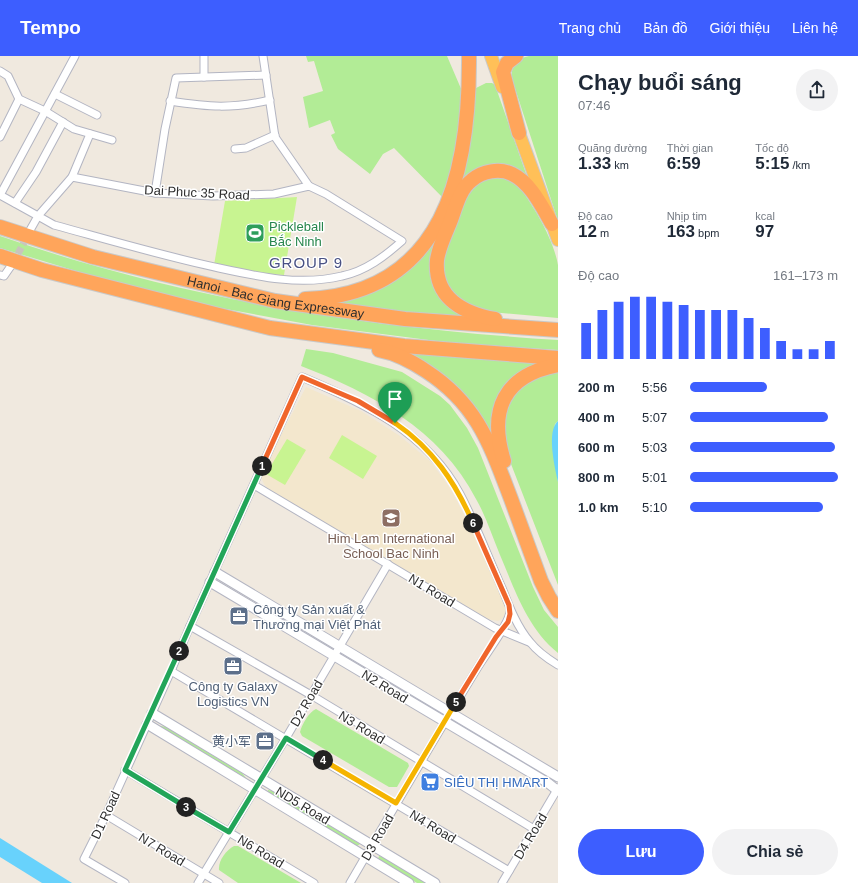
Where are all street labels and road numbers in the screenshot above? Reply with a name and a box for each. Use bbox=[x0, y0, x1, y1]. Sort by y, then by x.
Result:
street label: Dai Phuc 35 Road bbox=[144, 182, 250, 203]
street label: Hanoi - Bac Giang Expressway bbox=[186, 273, 366, 321]
street label: N1 Road bbox=[406, 571, 458, 610]
street label: N2 Road bbox=[359, 667, 411, 706]
street label: D2 Road bbox=[287, 677, 326, 729]
street label: N3 Road bbox=[336, 708, 388, 747]
street label: ND5 Road bbox=[273, 783, 333, 827]
street label: D1 Road bbox=[88, 789, 123, 842]
street label: N4 Road bbox=[407, 807, 459, 846]
street label: D4 Road bbox=[511, 810, 550, 862]
street label: D3 Road bbox=[358, 811, 397, 863]
street label: N7 Road bbox=[136, 830, 188, 869]
street label: N6 Road bbox=[235, 832, 287, 871]

